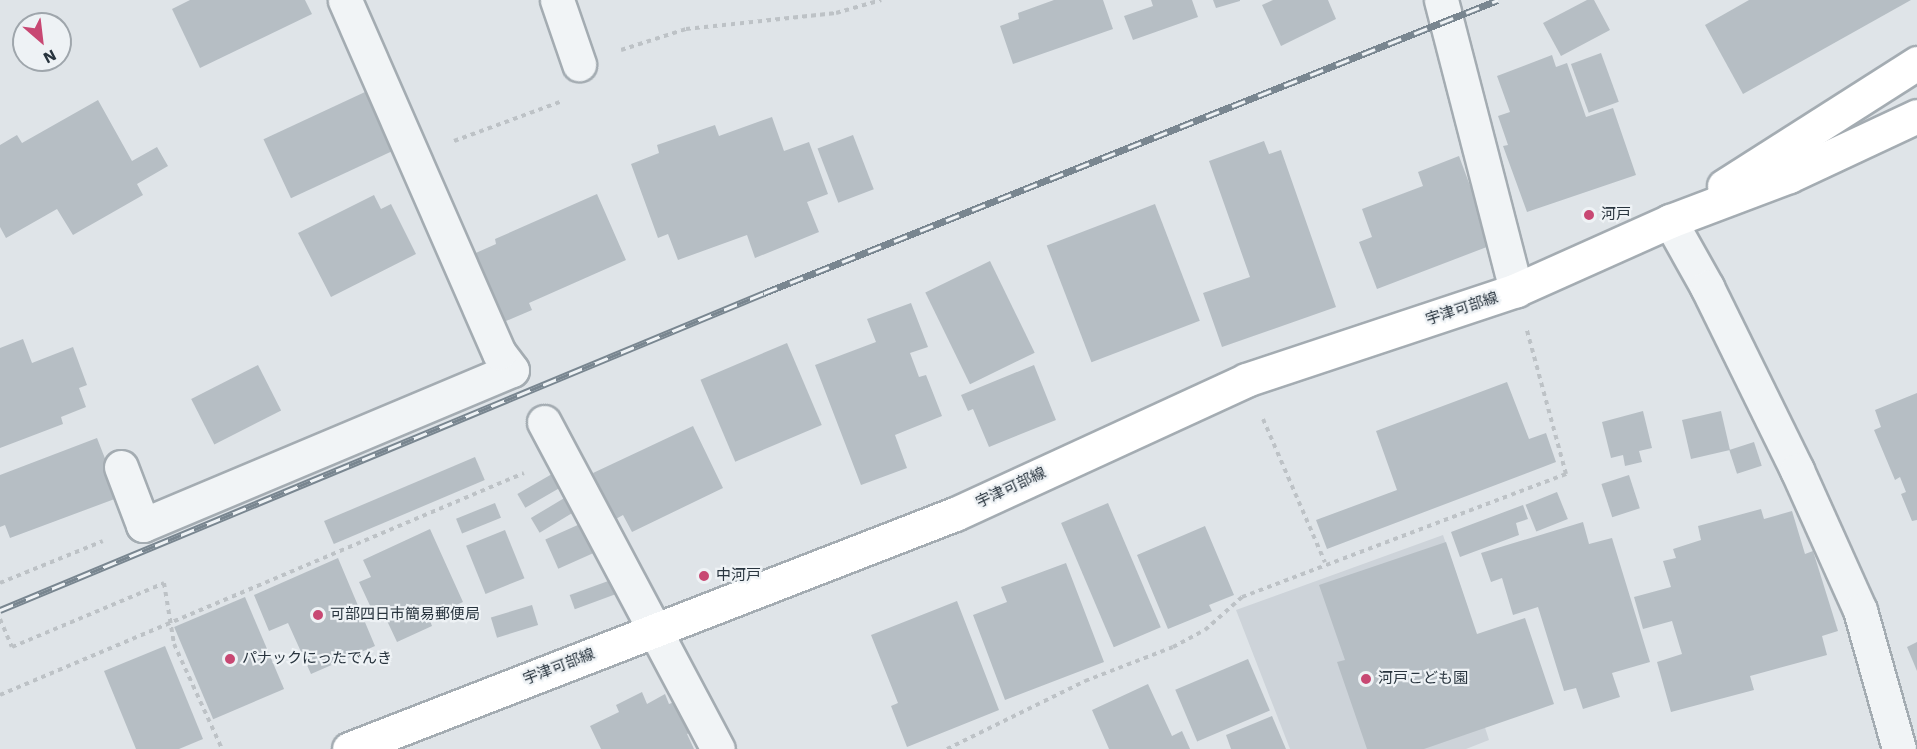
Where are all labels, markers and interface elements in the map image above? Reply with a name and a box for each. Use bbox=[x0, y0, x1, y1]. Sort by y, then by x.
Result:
north arrow bbox=[12, 12, 72, 72]
text: N bbox=[40, 45, 59, 68]
place label: 河戸 bbox=[1601, 206, 1631, 224]
marker: 河戸 bbox=[1582, 208, 1596, 222]
street label: 宇津可部線 bbox=[1424, 289, 1500, 329]
street label: 宇津可部線 bbox=[973, 464, 1049, 512]
place label: 中河戸 bbox=[716, 567, 761, 585]
marker: 中河戸 bbox=[697, 569, 711, 583]
place label: 可部四日市簡易郵便局 bbox=[330, 606, 480, 624]
marker: 可部四日市簡易郵便局 bbox=[311, 608, 325, 622]
street label: 宇津可部線 bbox=[521, 645, 597, 689]
place label: パナックにったでんき bbox=[242, 650, 392, 668]
marker: パナックにったでんき bbox=[223, 652, 237, 666]
place label: 河戸こども園 bbox=[1378, 670, 1468, 688]
marker: 河戸こども園 bbox=[1359, 672, 1373, 686]

